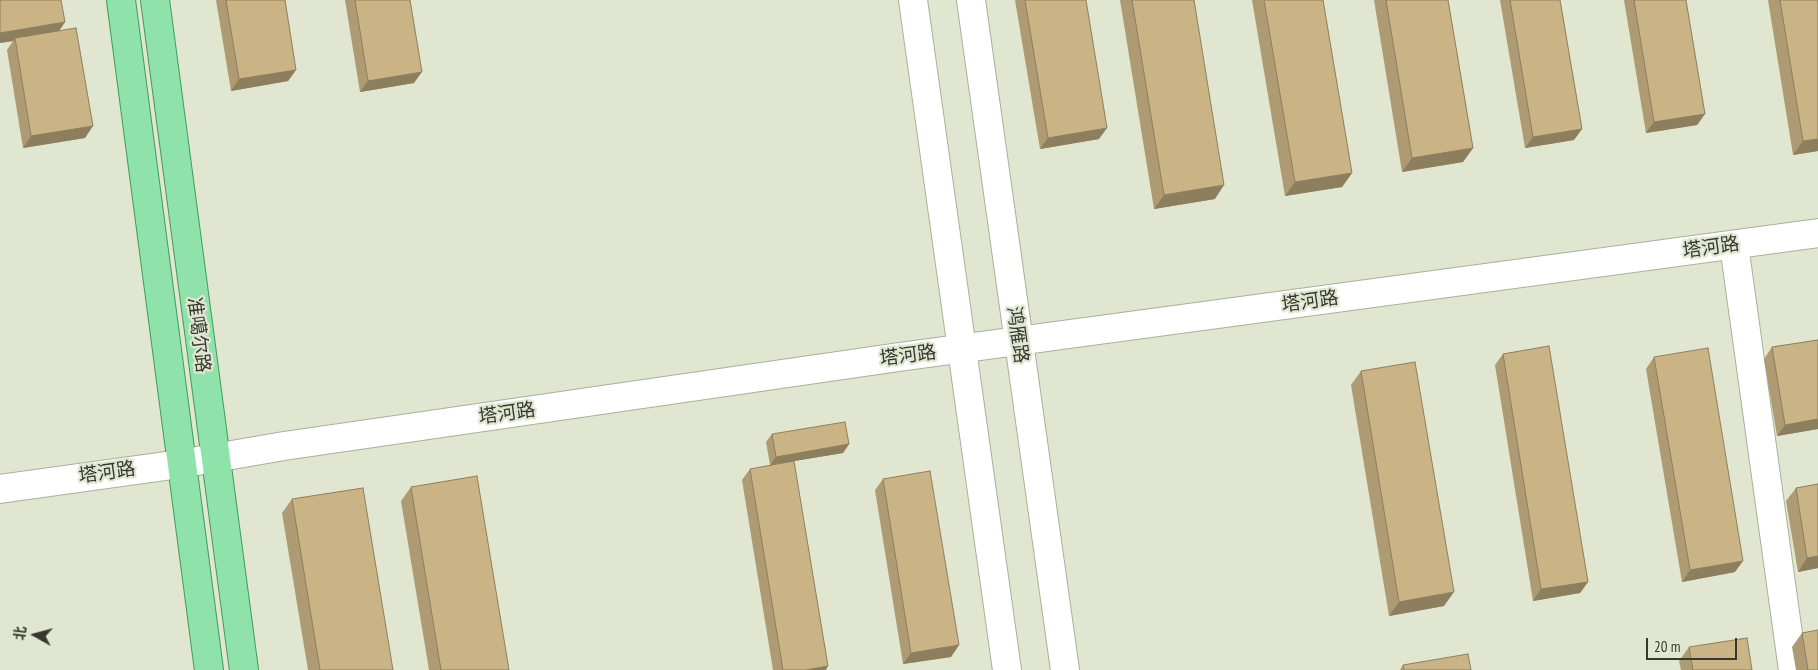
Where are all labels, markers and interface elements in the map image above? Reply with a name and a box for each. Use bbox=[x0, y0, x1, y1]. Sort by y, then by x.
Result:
street label: 塔河路 bbox=[1681, 233, 1741, 263]
street label: 塔河路 bbox=[1280, 287, 1340, 317]
street label: 准噶尔路 bbox=[182, 296, 214, 374]
street label: 鸿雁路 bbox=[1002, 305, 1032, 365]
street label: 塔河路 bbox=[878, 341, 938, 371]
street label: 塔河路 bbox=[477, 399, 537, 429]
street label: 塔河路 bbox=[77, 458, 137, 488]
north arrow bbox=[10, 610, 60, 660]
text: 北 bbox=[10, 625, 30, 641]
scale bar bbox=[1648, 628, 1739, 660]
text: 20 m bbox=[1654, 637, 1680, 656]

